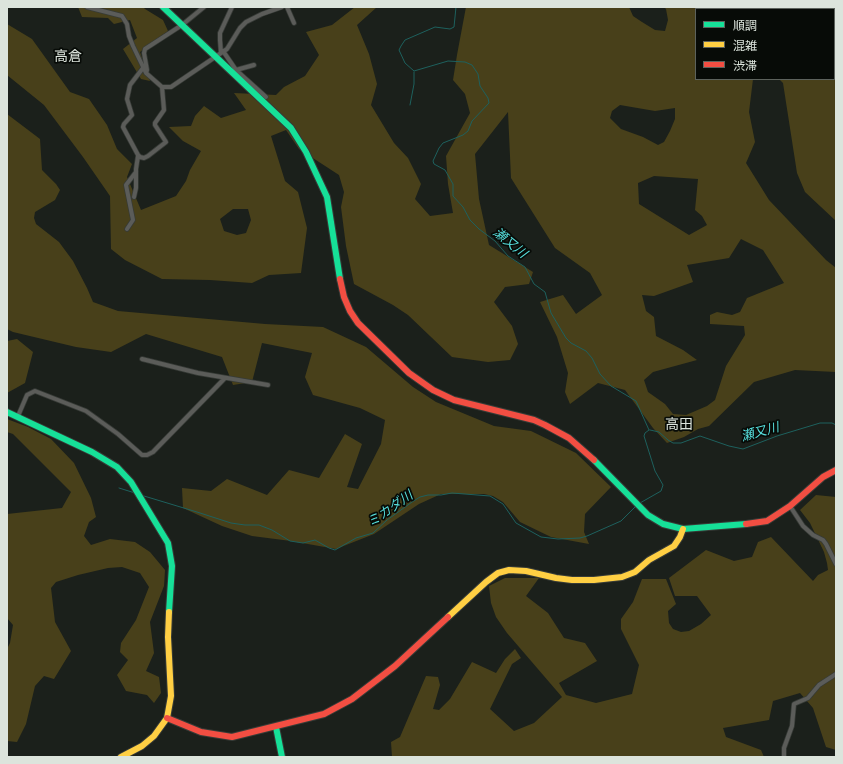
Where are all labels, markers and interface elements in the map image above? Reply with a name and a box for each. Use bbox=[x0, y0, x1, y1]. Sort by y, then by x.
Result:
legend bbox=[695, 8, 835, 80]
text: 順調 bbox=[733, 19, 757, 33]
text: 混雑 bbox=[733, 39, 757, 53]
district label: 高倉 bbox=[54, 49, 82, 65]
text: 渋滞 bbox=[733, 59, 757, 73]
water label: 瀬又川 bbox=[490, 225, 530, 261]
district label: 高田 bbox=[665, 417, 693, 433]
water label: 瀬又川 bbox=[739, 419, 781, 445]
water label: ミカダ川 bbox=[364, 488, 416, 530]

